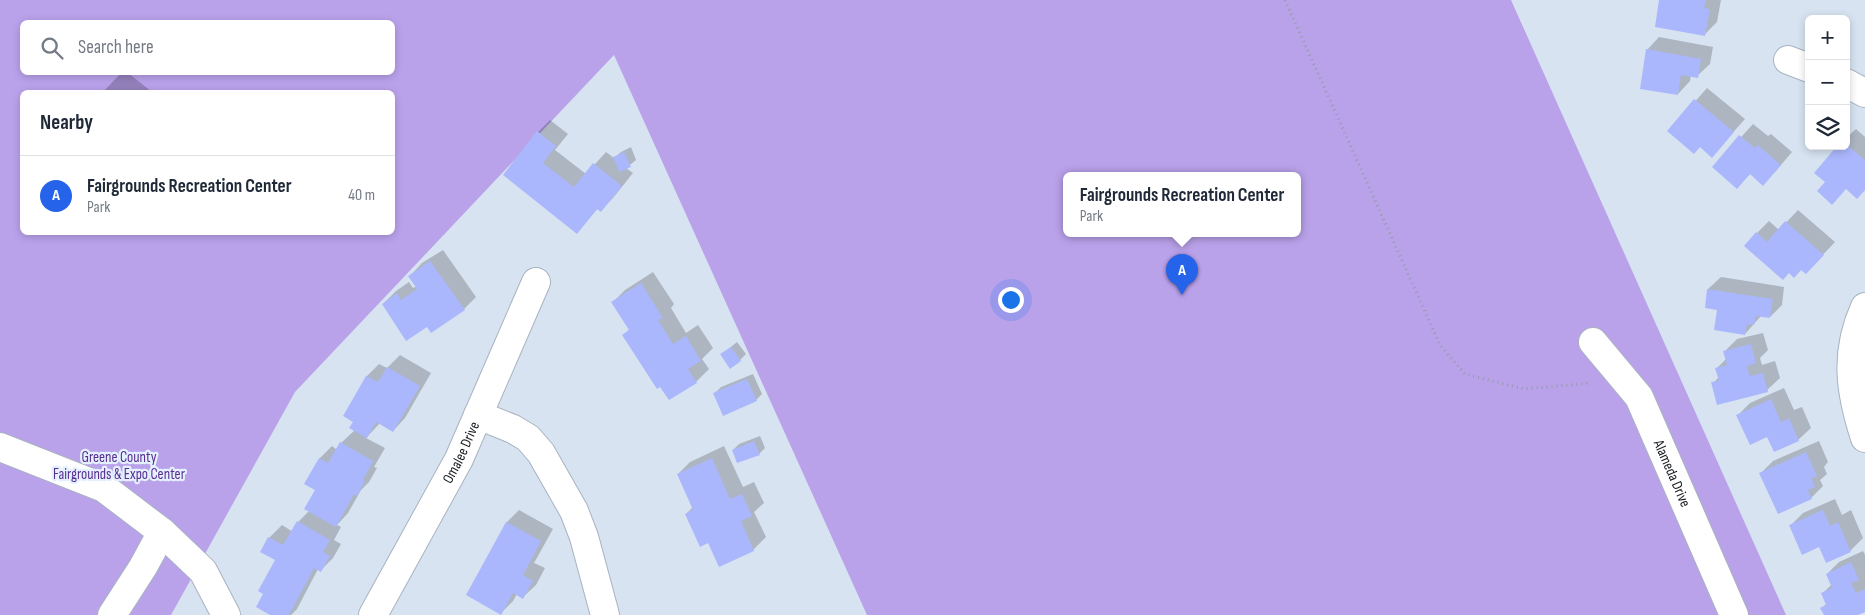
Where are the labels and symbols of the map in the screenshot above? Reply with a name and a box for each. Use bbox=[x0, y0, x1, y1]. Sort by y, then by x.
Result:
pin: A bbox=[1166, 254, 1198, 295]
your location bbox=[998, 287, 1024, 313]
street label: Omalee Drive bbox=[438, 419, 484, 487]
street label: Alameda Drive bbox=[1648, 436, 1695, 510]
park label: Greene County Fairgrounds & Expo Center bbox=[53, 448, 186, 484]

